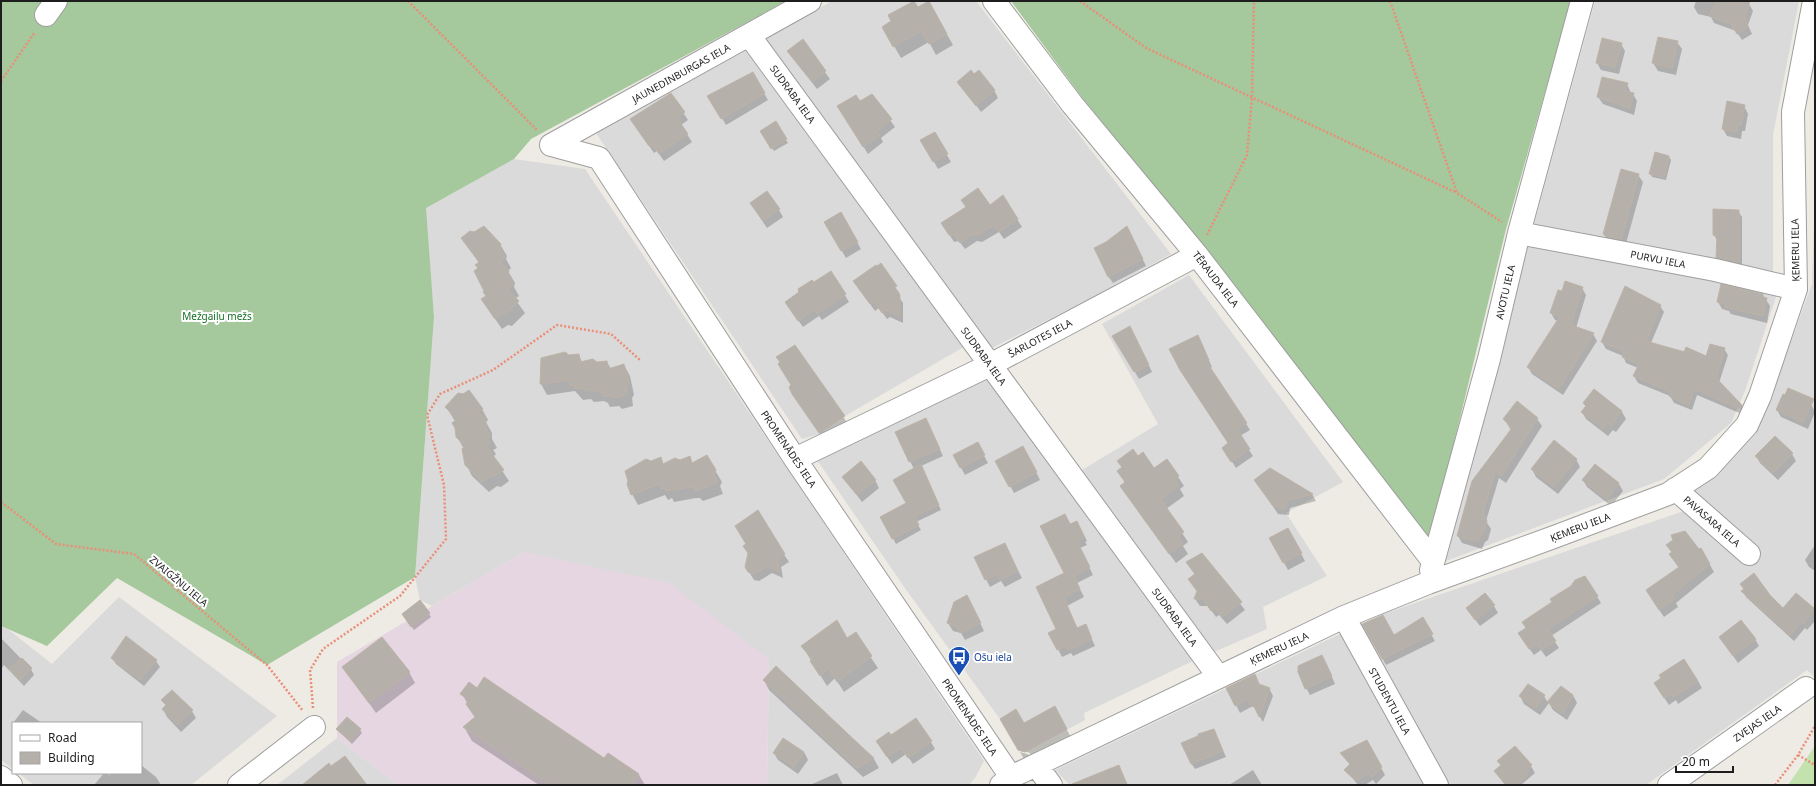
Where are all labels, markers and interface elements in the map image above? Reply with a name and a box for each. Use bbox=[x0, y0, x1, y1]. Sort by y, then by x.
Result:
street label: JAUNEDINBURGAS IELA bbox=[629, 40, 733, 106]
street label: SUDRABA IELA bbox=[767, 62, 819, 126]
street label: ĶEMERU IELA bbox=[1787, 218, 1803, 282]
street label: PURVU IELA bbox=[1629, 247, 1687, 271]
street label: TĒRAUDA IELA bbox=[1190, 248, 1243, 310]
street label: AVOTU IELA bbox=[1492, 263, 1518, 321]
park label: Mežgaiļu mežs bbox=[182, 309, 252, 323]
street label: ŠARLOTES IELA bbox=[1006, 315, 1075, 361]
street label: SUDRABA IELA bbox=[958, 324, 1010, 388]
street label: PROMENĀDES IELA bbox=[758, 408, 820, 491]
street label: PAVASARA IELA bbox=[1681, 492, 1744, 550]
street label: ĶEMERU IELA bbox=[1548, 509, 1613, 545]
street label: ZVAIGŽŅU IELA bbox=[147, 552, 212, 610]
street label: SUDRABA IELA bbox=[1149, 585, 1201, 649]
street label: ĶEMERU IELA bbox=[1247, 628, 1311, 668]
bus stop icon: Ošu iela bbox=[946, 644, 972, 677]
place label: Ošu iela bbox=[974, 650, 1012, 664]
street label: STUDENTU IELA bbox=[1366, 665, 1415, 738]
street label: PROMENĀDES IELA bbox=[939, 676, 1001, 759]
street label: ZVEJAS IELA bbox=[1730, 701, 1784, 745]
legend bbox=[12, 722, 142, 774]
text: Road bbox=[48, 729, 77, 746]
scale bar bbox=[1676, 748, 1733, 774]
text: Building bbox=[48, 749, 95, 766]
text: 20 m bbox=[1682, 753, 1710, 770]

